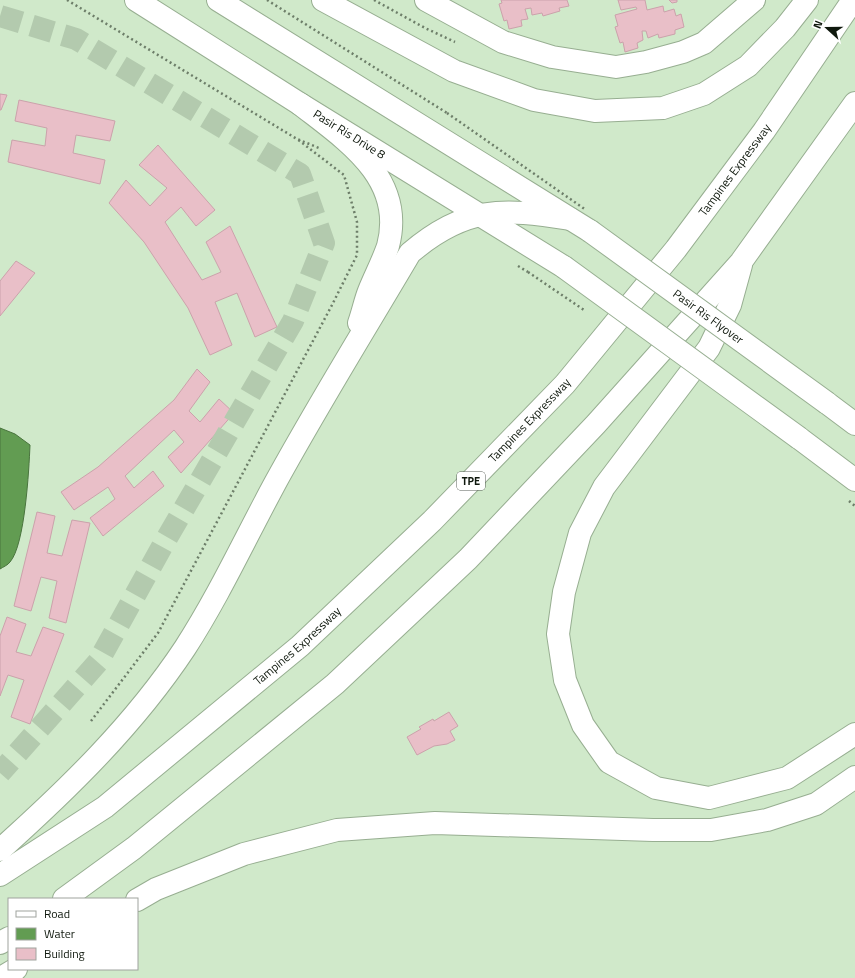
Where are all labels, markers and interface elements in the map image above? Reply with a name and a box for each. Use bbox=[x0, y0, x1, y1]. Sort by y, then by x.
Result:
north arrow bbox=[807, 8, 847, 48]
text: N bbox=[809, 18, 826, 31]
street label: Pasir Ris Drive 8 bbox=[310, 104, 390, 164]
street label: Tampines Expressway bbox=[694, 119, 776, 220]
street label: Pasir Ris Flyover bbox=[669, 284, 748, 349]
street label: Tampines Expressway bbox=[484, 374, 575, 467]
road number: TPE bbox=[457, 472, 485, 490]
street label: Tampines Expressway bbox=[249, 602, 345, 690]
legend bbox=[8, 898, 138, 970]
text: Road bbox=[44, 904, 70, 923]
text: Water bbox=[44, 924, 75, 943]
text: Building bbox=[44, 944, 85, 963]

